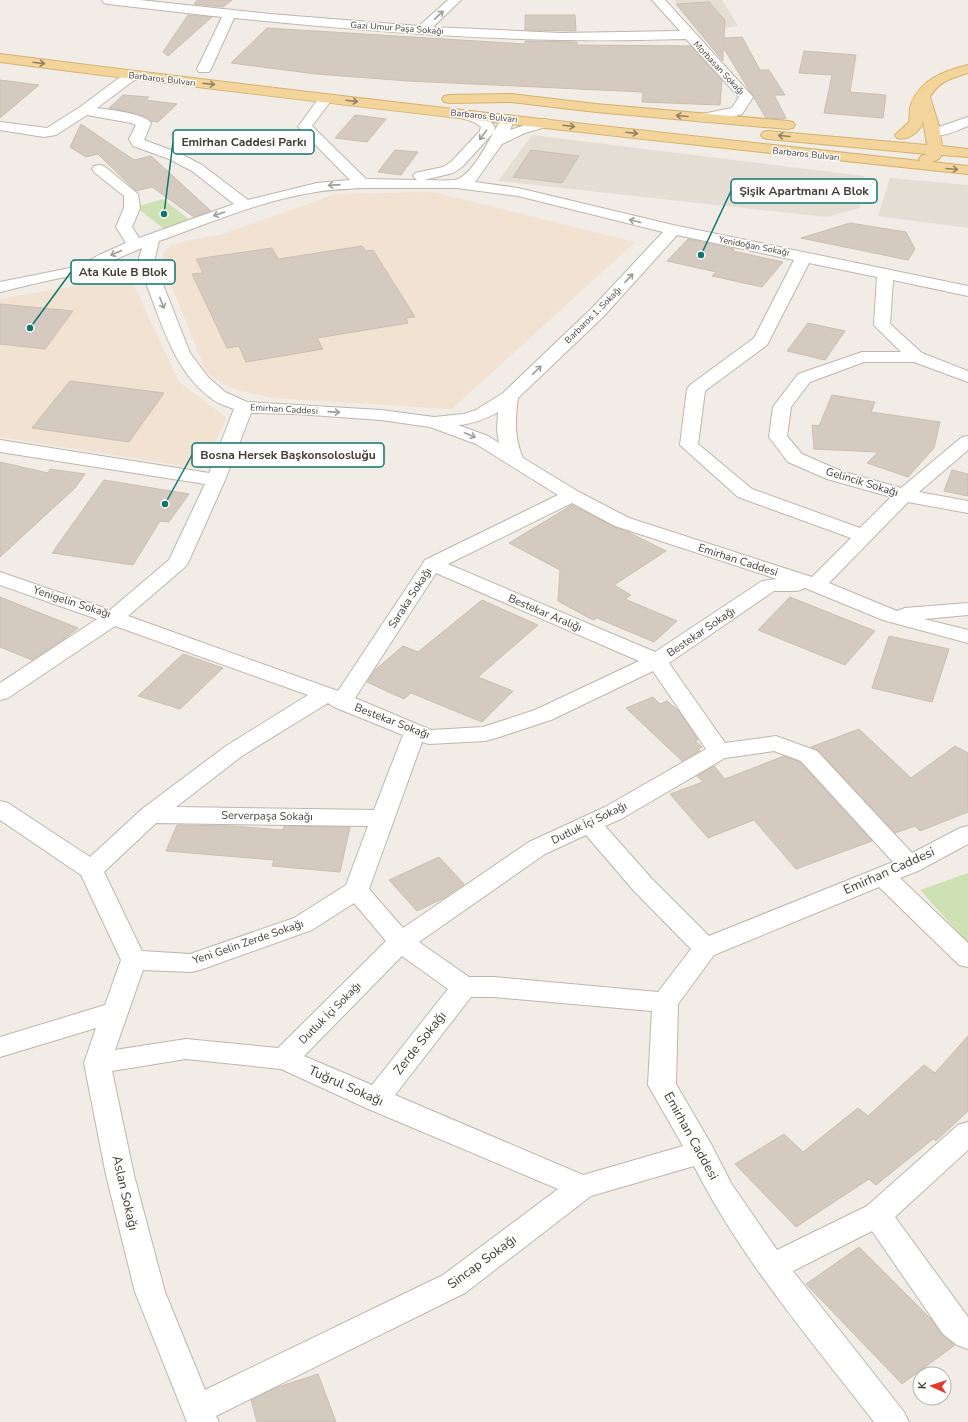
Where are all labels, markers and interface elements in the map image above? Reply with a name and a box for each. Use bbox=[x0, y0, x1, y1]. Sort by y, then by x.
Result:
one-way arrow bbox=[434, 10, 444, 20]
street label: Gazi Umur Paşa Sokağı bbox=[350, 19, 444, 37]
street label: Morbasan Sokağı bbox=[691, 38, 747, 98]
one-way arrow bbox=[32, 59, 45, 67]
street label: Barbaros Bulvarı bbox=[128, 69, 196, 89]
one-way arrow bbox=[202, 80, 215, 88]
one-way arrow bbox=[345, 97, 358, 105]
street label: Barbaros Bulvarı bbox=[450, 107, 518, 125]
one-way arrow bbox=[676, 112, 689, 119]
one-way arrow bbox=[562, 122, 575, 130]
callout: Emirhan Caddesi Parkı bbox=[173, 130, 314, 154]
one-way arrow bbox=[479, 130, 487, 141]
one-way arrow bbox=[625, 130, 638, 137]
one-way arrow bbox=[778, 133, 791, 140]
text: Emirhan Caddesi Parkı bbox=[181, 134, 307, 150]
street label: Barbaros Bulvarı bbox=[772, 145, 840, 163]
one-way arrow bbox=[945, 165, 958, 172]
callout: Şişik Apartmanı A Blok bbox=[731, 179, 877, 203]
one-way arrow bbox=[328, 182, 341, 189]
text: Şişik Apartmanı A Blok bbox=[739, 183, 869, 199]
one-way arrow bbox=[213, 211, 225, 219]
one-way arrow bbox=[629, 217, 642, 224]
street label: Yenidoğan Sokağı bbox=[717, 233, 790, 259]
one-way arrow bbox=[111, 250, 123, 257]
callout: Ata Kule B Blok bbox=[71, 260, 175, 284]
text: Ata Kule B Blok bbox=[79, 264, 168, 280]
one-way arrow bbox=[624, 273, 634, 283]
street label: Barbaros 1. Sokağı bbox=[562, 284, 624, 346]
one-way arrow bbox=[158, 297, 166, 309]
one-way arrow bbox=[532, 365, 542, 375]
street label: Emirhan Caddesi bbox=[250, 401, 318, 417]
one-way arrow bbox=[327, 408, 340, 415]
one-way arrow bbox=[463, 432, 475, 440]
callout: Bosna Hersek Başkonsolosluğu bbox=[192, 443, 384, 467]
text: Bosna Hersek Başkonsolosluğu bbox=[200, 447, 376, 463]
street label: Gelincik Sokağı bbox=[824, 464, 900, 500]
street label: Emirhan Caddesi bbox=[696, 540, 780, 580]
street label: Saraka Sokağı bbox=[385, 565, 435, 631]
street label: Yenigelin Sokağı bbox=[30, 582, 113, 622]
street label: Bestekar Aralığı bbox=[506, 591, 584, 635]
street label: Bestekar Sokağı bbox=[664, 604, 738, 660]
street label: Bestekar Sokağı bbox=[352, 700, 432, 742]
street label: Dutluk İçi Sokağı bbox=[549, 798, 629, 848]
street label: Serverpaşa Sokağı bbox=[221, 808, 313, 824]
street label: Emirhan Caddesi bbox=[841, 843, 937, 899]
street label: Yeni Gelin Zerde Sokağı bbox=[190, 916, 305, 968]
street label: Dutluk İçi Sokağı bbox=[296, 979, 364, 1047]
street label: Zerde Sokağı bbox=[390, 1008, 450, 1078]
street label: Tuğrul Sokağı bbox=[306, 1061, 386, 1111]
street label: Emirhan Caddesi bbox=[659, 1089, 723, 1183]
street label: Aslan Sokağı bbox=[108, 1154, 142, 1232]
street label: Sincap Sokağı bbox=[444, 1231, 520, 1293]
north arrow bbox=[912, 1366, 952, 1406]
text: K bbox=[915, 1381, 930, 1390]

